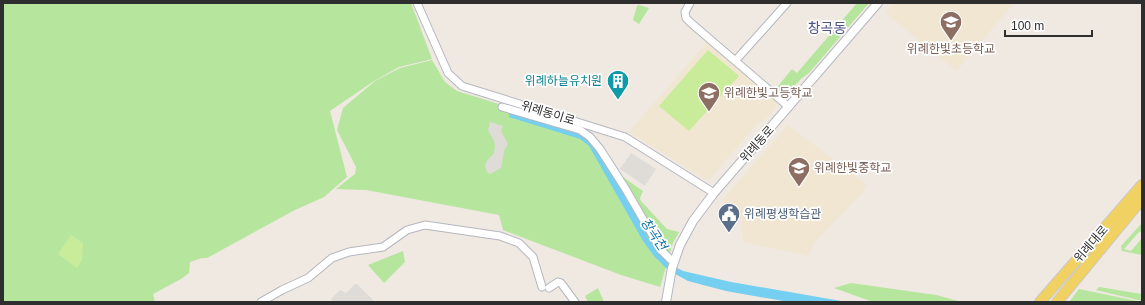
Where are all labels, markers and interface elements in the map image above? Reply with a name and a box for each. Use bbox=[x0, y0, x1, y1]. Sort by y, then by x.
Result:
school or university icon: 위례한빛초등학교 bbox=[938, 9, 964, 42]
scale bar bbox=[1005, 12, 1092, 38]
text: 100 m bbox=[1011, 19, 1044, 33]
district label: 창곡동 bbox=[808, 20, 846, 36]
place label: 위례한빛초등학교 bbox=[907, 42, 995, 56]
building icon: 위례하늘유치원 bbox=[605, 68, 631, 101]
place label: 위례하늘유치원 bbox=[525, 74, 602, 88]
school or university icon: 위례한빛고등학교 bbox=[696, 80, 722, 113]
place label: 위례한빛고등학교 bbox=[724, 86, 812, 100]
street label: 위례동이로 bbox=[520, 98, 576, 128]
street label: 위례동로 bbox=[737, 123, 777, 165]
school or university icon: 위례한빛중학교 bbox=[786, 155, 812, 188]
place label: 위례한빛중학교 bbox=[814, 161, 891, 175]
public building icon: 위례평생학습관 bbox=[716, 201, 742, 234]
place label: 위례평생학습관 bbox=[744, 207, 821, 221]
water label: 창곡천 bbox=[638, 215, 671, 254]
street label: 위례대로 bbox=[1071, 223, 1111, 265]

